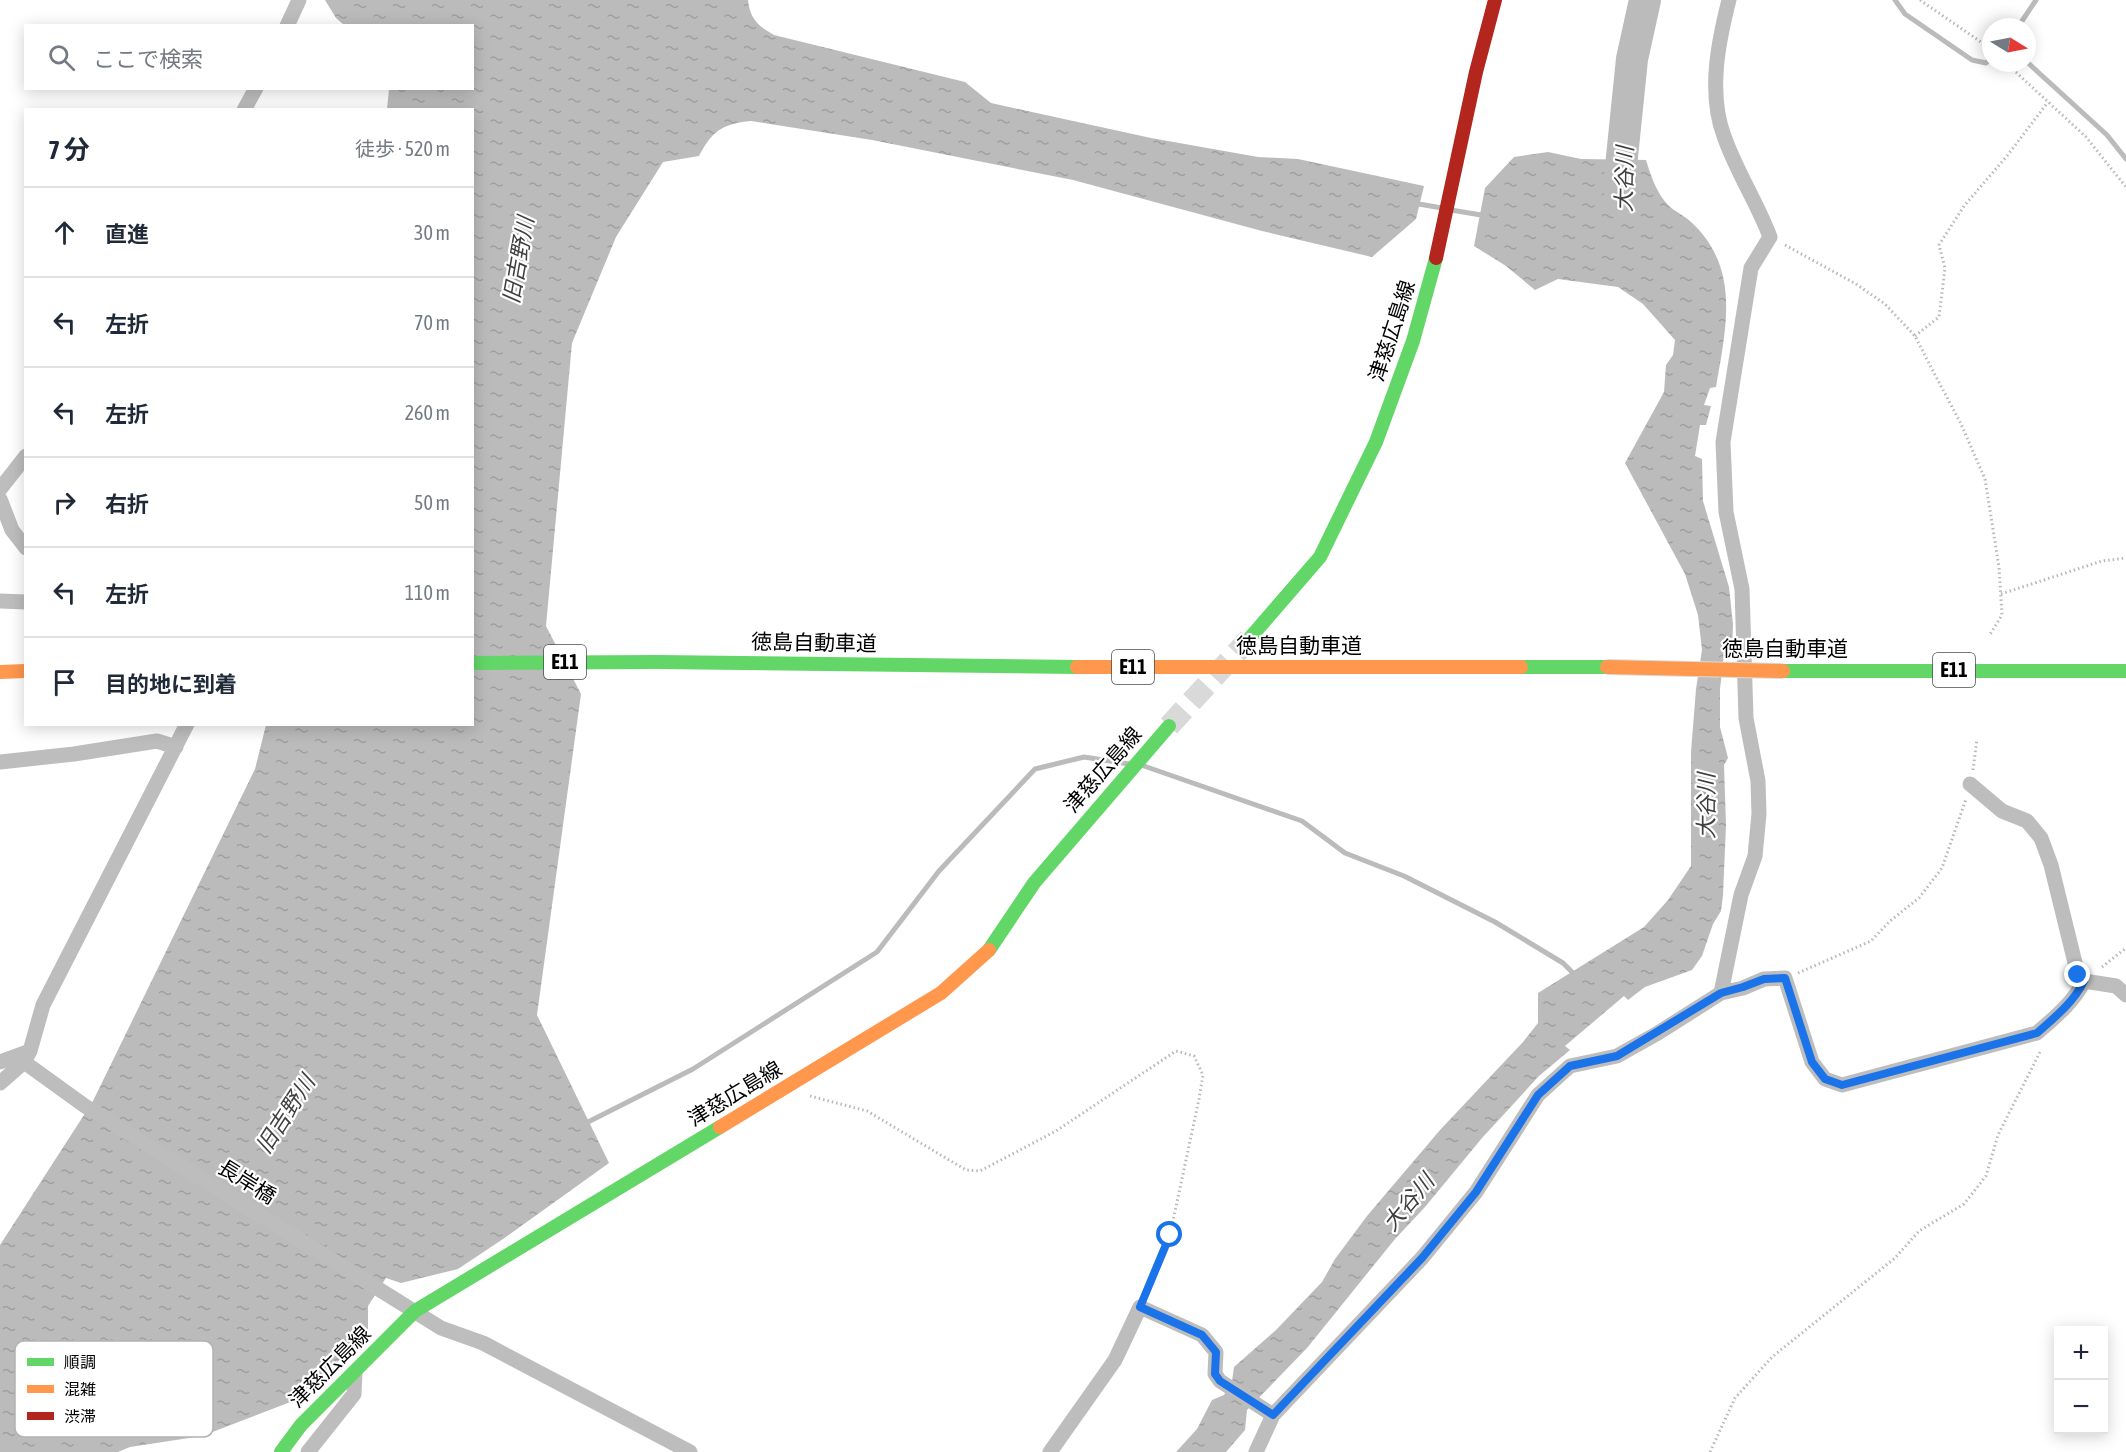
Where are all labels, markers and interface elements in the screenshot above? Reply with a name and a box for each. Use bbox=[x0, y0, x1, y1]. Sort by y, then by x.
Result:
north arrow bbox=[1982, 18, 2036, 72]
search box bbox=[24, 24, 474, 90]
icon: search bbox=[45, 41, 78, 74]
text: ここで検索 bbox=[93, 46, 203, 72]
text: 7 分 bbox=[48, 135, 90, 165]
text: 徒歩 · 520 m bbox=[355, 137, 450, 160]
water label: 大谷川 bbox=[1610, 144, 1638, 212]
water label: 旧吉野川 bbox=[498, 212, 539, 306]
icon: ahead bbox=[48, 216, 81, 249]
text: 直進 bbox=[105, 221, 149, 247]
text: 30 m bbox=[414, 221, 450, 244]
street label: 津慈広島線 bbox=[1363, 277, 1419, 384]
icon: left bbox=[48, 306, 81, 339]
text: 左折 bbox=[105, 311, 149, 337]
text: 70 m bbox=[414, 311, 450, 334]
icon: left bbox=[48, 396, 81, 429]
text: 左折 bbox=[105, 401, 149, 427]
text: 260 m bbox=[405, 401, 450, 424]
icon: right bbox=[48, 486, 81, 519]
text: 右折 bbox=[105, 491, 149, 517]
text: 50 m bbox=[414, 491, 450, 514]
icon: left bbox=[48, 576, 81, 609]
text: 左折 bbox=[105, 581, 149, 607]
text: 110 m bbox=[405, 581, 450, 604]
street label: 徳島自動車道 bbox=[751, 629, 877, 655]
street label: 徳島自動車道 bbox=[1236, 633, 1362, 657]
street label: 徳島自動車道 bbox=[1722, 636, 1848, 660]
road number: E11 bbox=[544, 645, 586, 679]
road number: E11 bbox=[1112, 650, 1154, 684]
road number: E11 bbox=[1933, 653, 1975, 687]
icon: arrive bbox=[48, 666, 81, 699]
text: 目的地に到着 bbox=[105, 671, 237, 697]
street label: 津慈広島線 bbox=[1059, 722, 1146, 817]
water label: 大谷川 bbox=[1693, 771, 1719, 839]
route end bbox=[2064, 961, 2090, 987]
street label: 津慈広島線 bbox=[683, 1056, 786, 1130]
water label: 旧吉野川 bbox=[250, 1068, 321, 1158]
street label: 長岸橋 bbox=[214, 1154, 281, 1208]
water label: 大谷川 bbox=[1377, 1167, 1440, 1236]
route start bbox=[1156, 1221, 1182, 1247]
street label: 津慈広島線 bbox=[284, 1321, 375, 1412]
map controls bbox=[2054, 1326, 2108, 1434]
button: + bbox=[2054, 1326, 2108, 1380]
legend bbox=[15, 1341, 213, 1437]
text: 順調 bbox=[64, 1353, 96, 1371]
text: 混雑 bbox=[64, 1380, 96, 1398]
button: − bbox=[2054, 1380, 2108, 1434]
text: 渋滞 bbox=[64, 1407, 96, 1425]

